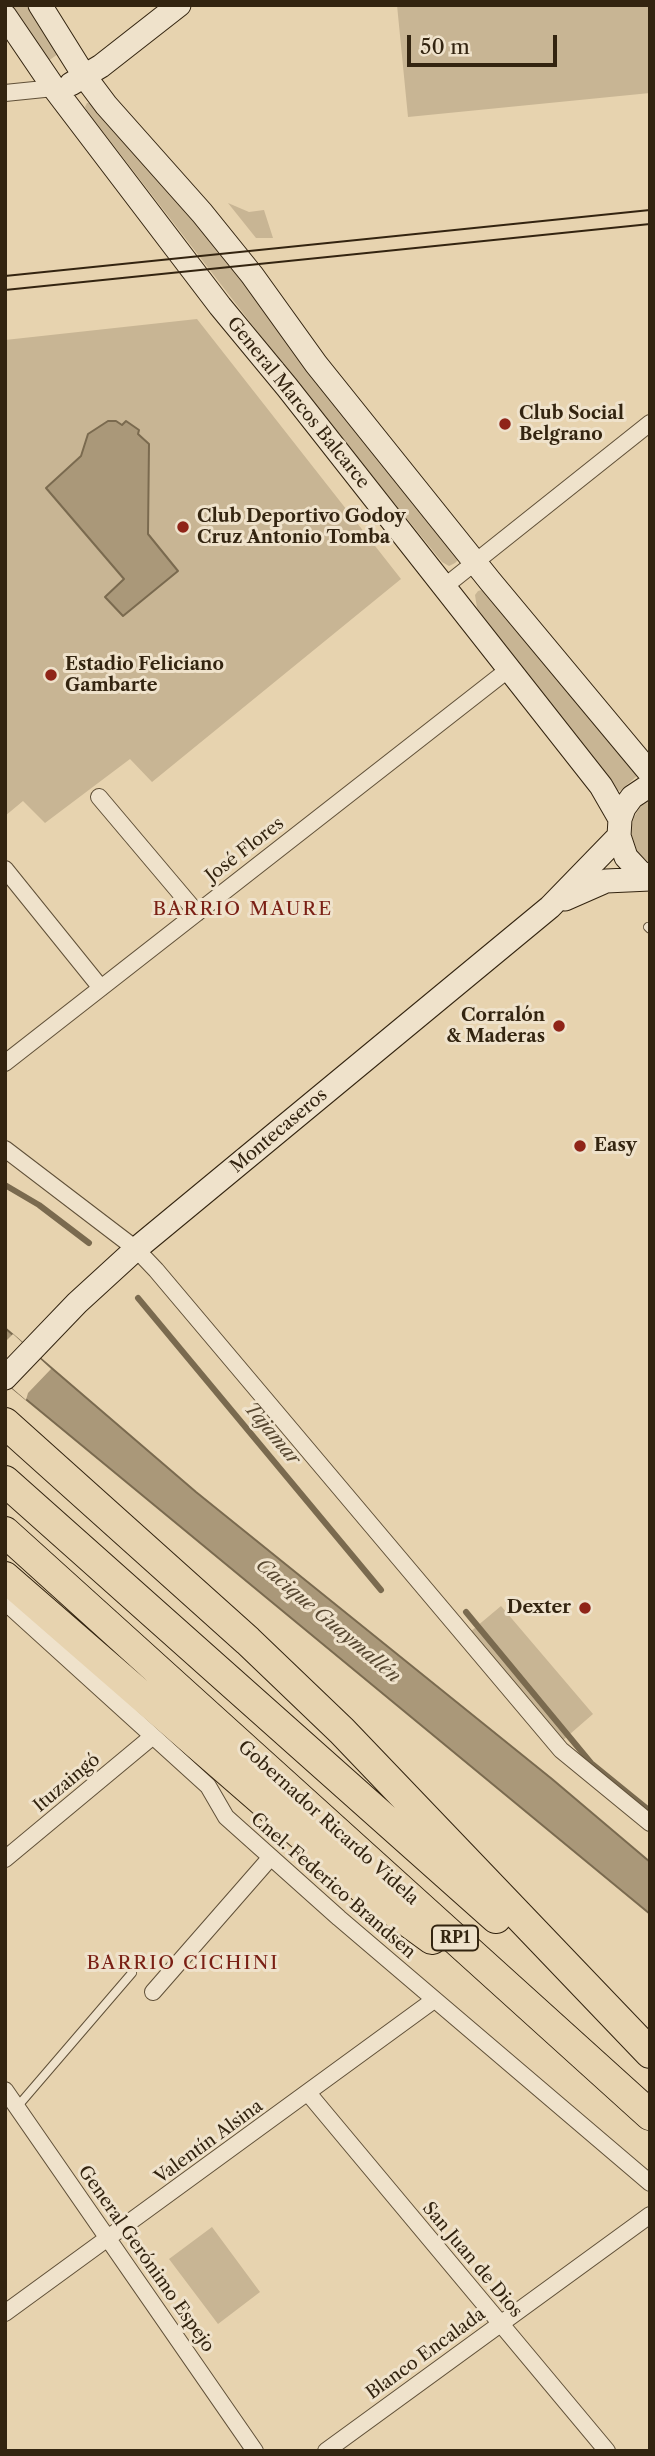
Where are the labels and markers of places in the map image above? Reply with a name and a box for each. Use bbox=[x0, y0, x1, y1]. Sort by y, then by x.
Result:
place label: Club Social Belgrano bbox=[519, 403, 624, 446]
marker: Club Social Belgrano bbox=[497, 416, 513, 432]
place label: Club Deportivo Godoy Cruz Antonio Tomba bbox=[197, 506, 406, 548]
marker: Club Deportivo Godoy Cruz Antonio Tomba bbox=[175, 519, 191, 535]
place label: Estadio Feliciano Gambarte bbox=[65, 654, 224, 696]
marker: Estadio Feliciano Gambarte bbox=[43, 667, 59, 683]
place label: Corralón & Maderas bbox=[446, 1005, 545, 1048]
marker: Corralón & Maderas bbox=[551, 1018, 567, 1034]
place label: Easy bbox=[594, 1135, 637, 1157]
marker: Easy bbox=[572, 1138, 588, 1154]
place label: Dexter bbox=[507, 1597, 571, 1619]
marker: Dexter bbox=[577, 1600, 593, 1616]

